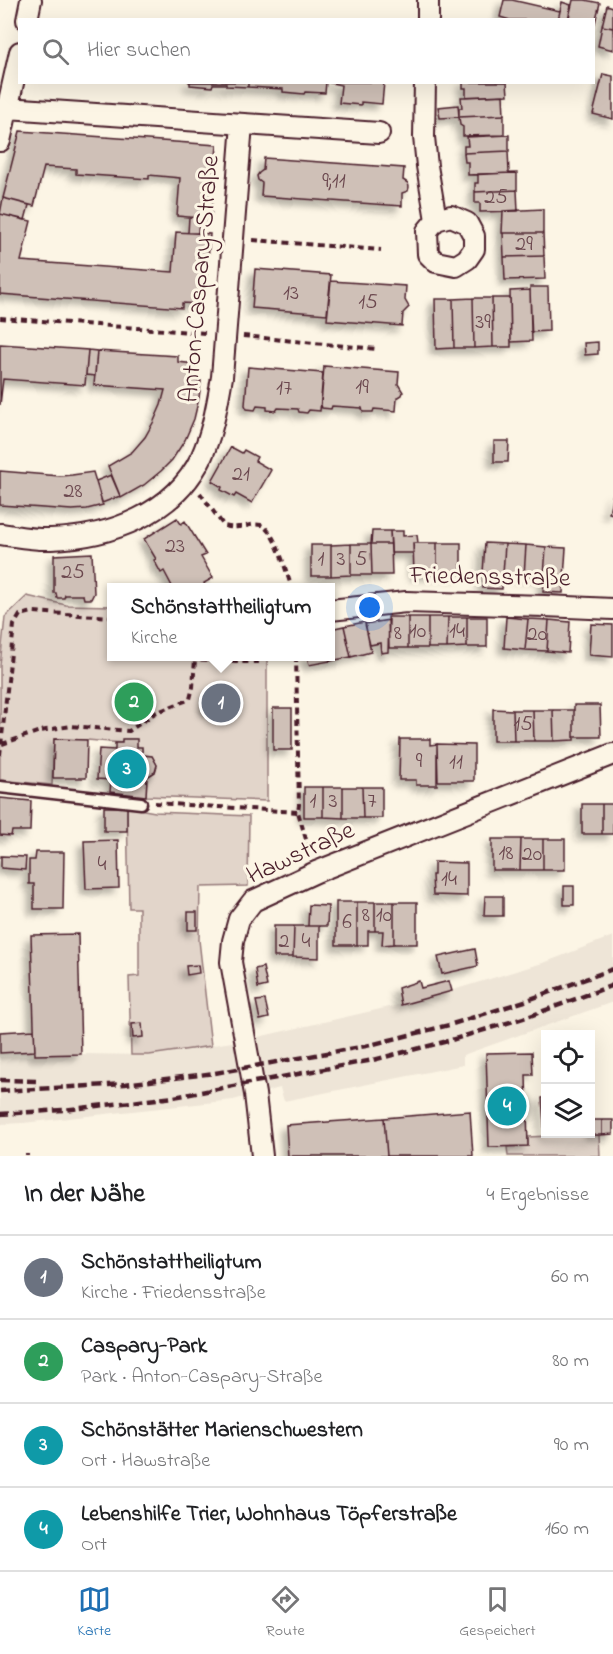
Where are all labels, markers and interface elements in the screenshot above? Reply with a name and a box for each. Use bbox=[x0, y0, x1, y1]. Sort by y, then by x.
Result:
search box bbox=[18, 18, 595, 84]
icon: search bbox=[39, 35, 72, 68]
text: Hier suchen bbox=[87, 35, 191, 67]
street label: Anton-Caspary-Straße bbox=[171, 153, 231, 404]
house number: 9;11 bbox=[322, 166, 346, 198]
house number: 25 bbox=[484, 182, 508, 214]
house number: 29 bbox=[515, 229, 533, 261]
house number: 13 bbox=[283, 278, 299, 310]
house number: 15 bbox=[358, 287, 378, 319]
house number: 39 bbox=[475, 307, 491, 339]
house number: 19 bbox=[355, 372, 369, 404]
house number: 17 bbox=[276, 373, 292, 405]
house number: 21 bbox=[232, 459, 250, 491]
house number: 28 bbox=[63, 476, 83, 508]
house number: 23 bbox=[165, 531, 185, 563]
house number: 1 bbox=[318, 544, 325, 576]
house number: 3 bbox=[336, 544, 346, 576]
house number: 5 bbox=[355, 544, 367, 576]
house number: 25 bbox=[61, 557, 85, 589]
street label: Friedensstraße bbox=[408, 558, 571, 598]
popup bbox=[107, 583, 335, 661]
text: Schönstattheiligtum bbox=[131, 592, 311, 624]
your location bbox=[355, 593, 384, 622]
house number: 10 bbox=[410, 616, 426, 648]
house number: 14 bbox=[449, 616, 465, 648]
house number: 8 bbox=[394, 618, 402, 650]
house number: 20 bbox=[527, 619, 547, 651]
text: Kirche bbox=[131, 624, 178, 653]
pin: 2 bbox=[114, 680, 154, 724]
pin: 1 bbox=[202, 680, 240, 726]
house number: 15 bbox=[513, 709, 533, 741]
pin: 3 bbox=[108, 746, 146, 792]
house number: 9 bbox=[416, 746, 423, 778]
house number: 11 bbox=[449, 747, 463, 779]
house number: 1 bbox=[310, 786, 317, 818]
house number: 3 bbox=[328, 786, 338, 818]
house number: 7 bbox=[367, 786, 377, 818]
street label: Hawstraße bbox=[241, 812, 362, 896]
house number: 18 bbox=[498, 838, 514, 870]
house number: 20 bbox=[522, 839, 542, 871]
house number: 4 bbox=[97, 849, 107, 881]
house number: 14 bbox=[441, 864, 457, 896]
house number: 8 bbox=[362, 900, 370, 932]
house number: 10 bbox=[376, 900, 392, 932]
house number: 6 bbox=[342, 907, 352, 939]
house number: 2 bbox=[279, 926, 290, 958]
house number: 4 bbox=[301, 926, 311, 958]
map controls bbox=[541, 1030, 595, 1138]
button: locate bbox=[541, 1030, 595, 1084]
pin: 4 bbox=[488, 1084, 526, 1128]
button: layers bbox=[541, 1084, 595, 1138]
text: In der Nähe bbox=[24, 1176, 145, 1214]
text: 4 Ergebnisse bbox=[486, 1181, 589, 1210]
text: Schönstattheiligtum bbox=[81, 1247, 262, 1279]
text: 1 bbox=[40, 1263, 47, 1292]
text: 60 m bbox=[551, 1263, 589, 1292]
text: Kirche · Friedensstraße bbox=[81, 1279, 266, 1308]
text: Caspary-Park bbox=[81, 1331, 207, 1363]
text: 2 bbox=[39, 1347, 48, 1376]
text: 80 m bbox=[552, 1347, 589, 1376]
text: Park · Anton-Caspary-Straße bbox=[81, 1363, 323, 1392]
text: Schönstätter Marienschwestern bbox=[81, 1415, 363, 1447]
text: 3 bbox=[39, 1431, 48, 1460]
text: 90 m bbox=[554, 1431, 589, 1460]
text: Ort · Hawstraße bbox=[81, 1447, 210, 1476]
text: Lebenshilfe Trier, Wohnhaus Töpferstraße bbox=[81, 1499, 457, 1531]
text: 4 bbox=[39, 1515, 48, 1544]
text: 160 m bbox=[545, 1515, 589, 1544]
text: Ort bbox=[81, 1531, 107, 1560]
tab: Karte bbox=[77, 1583, 111, 1643]
tab: Route bbox=[266, 1583, 305, 1643]
tab: Gespeichert bbox=[459, 1583, 536, 1643]

